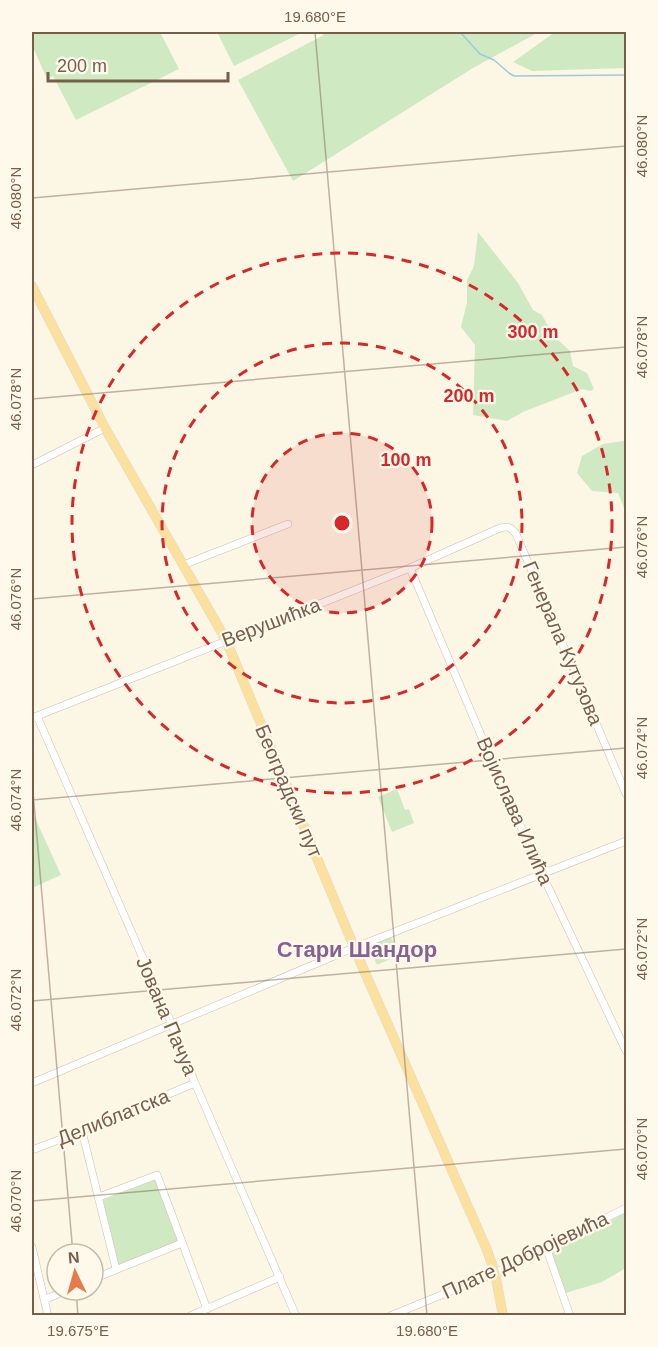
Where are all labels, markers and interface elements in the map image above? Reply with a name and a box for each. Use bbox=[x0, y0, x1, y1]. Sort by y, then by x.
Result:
text: 19.680°E bbox=[284, 8, 346, 25]
scale bar bbox=[48, 45, 228, 83]
text: 200 m bbox=[57, 56, 107, 76]
text: 46.080°N bbox=[633, 115, 650, 177]
text: 46.080°N bbox=[7, 167, 24, 229]
text: 46.078°N bbox=[633, 316, 650, 378]
text: 300 m bbox=[507, 322, 559, 342]
text: 46.078°N bbox=[7, 368, 24, 430]
text: 200 m bbox=[443, 386, 495, 406]
text: 100 m bbox=[380, 450, 432, 470]
centre of rings bbox=[332, 513, 352, 533]
text: 46.076°N bbox=[633, 516, 650, 578]
street label: Генерала Кутузова bbox=[518, 558, 608, 729]
text: 46.076°N bbox=[7, 568, 24, 630]
street label: Верушићка bbox=[219, 593, 324, 651]
text: 46.074°N bbox=[633, 717, 650, 779]
street label: Београдски пут bbox=[251, 721, 327, 861]
street label: Војислава Илића bbox=[473, 734, 558, 889]
text: 46.074°N bbox=[7, 769, 24, 831]
text: 46.072°N bbox=[633, 918, 650, 980]
district label: Стари Шандор bbox=[277, 937, 437, 962]
street label: Јована Пачуа bbox=[132, 953, 202, 1079]
text: 46.072°N bbox=[7, 969, 24, 1031]
street label: Делиблатска bbox=[54, 1084, 173, 1149]
text: 46.070°N bbox=[633, 1118, 650, 1180]
text: 46.070°N bbox=[7, 1170, 24, 1232]
street label: Плате Добројевића bbox=[439, 1207, 612, 1303]
north arrow bbox=[45, 1242, 105, 1302]
text: N bbox=[67, 1249, 80, 1267]
text: 19.675°E bbox=[47, 1322, 109, 1339]
text: 19.680°E bbox=[396, 1322, 458, 1339]

